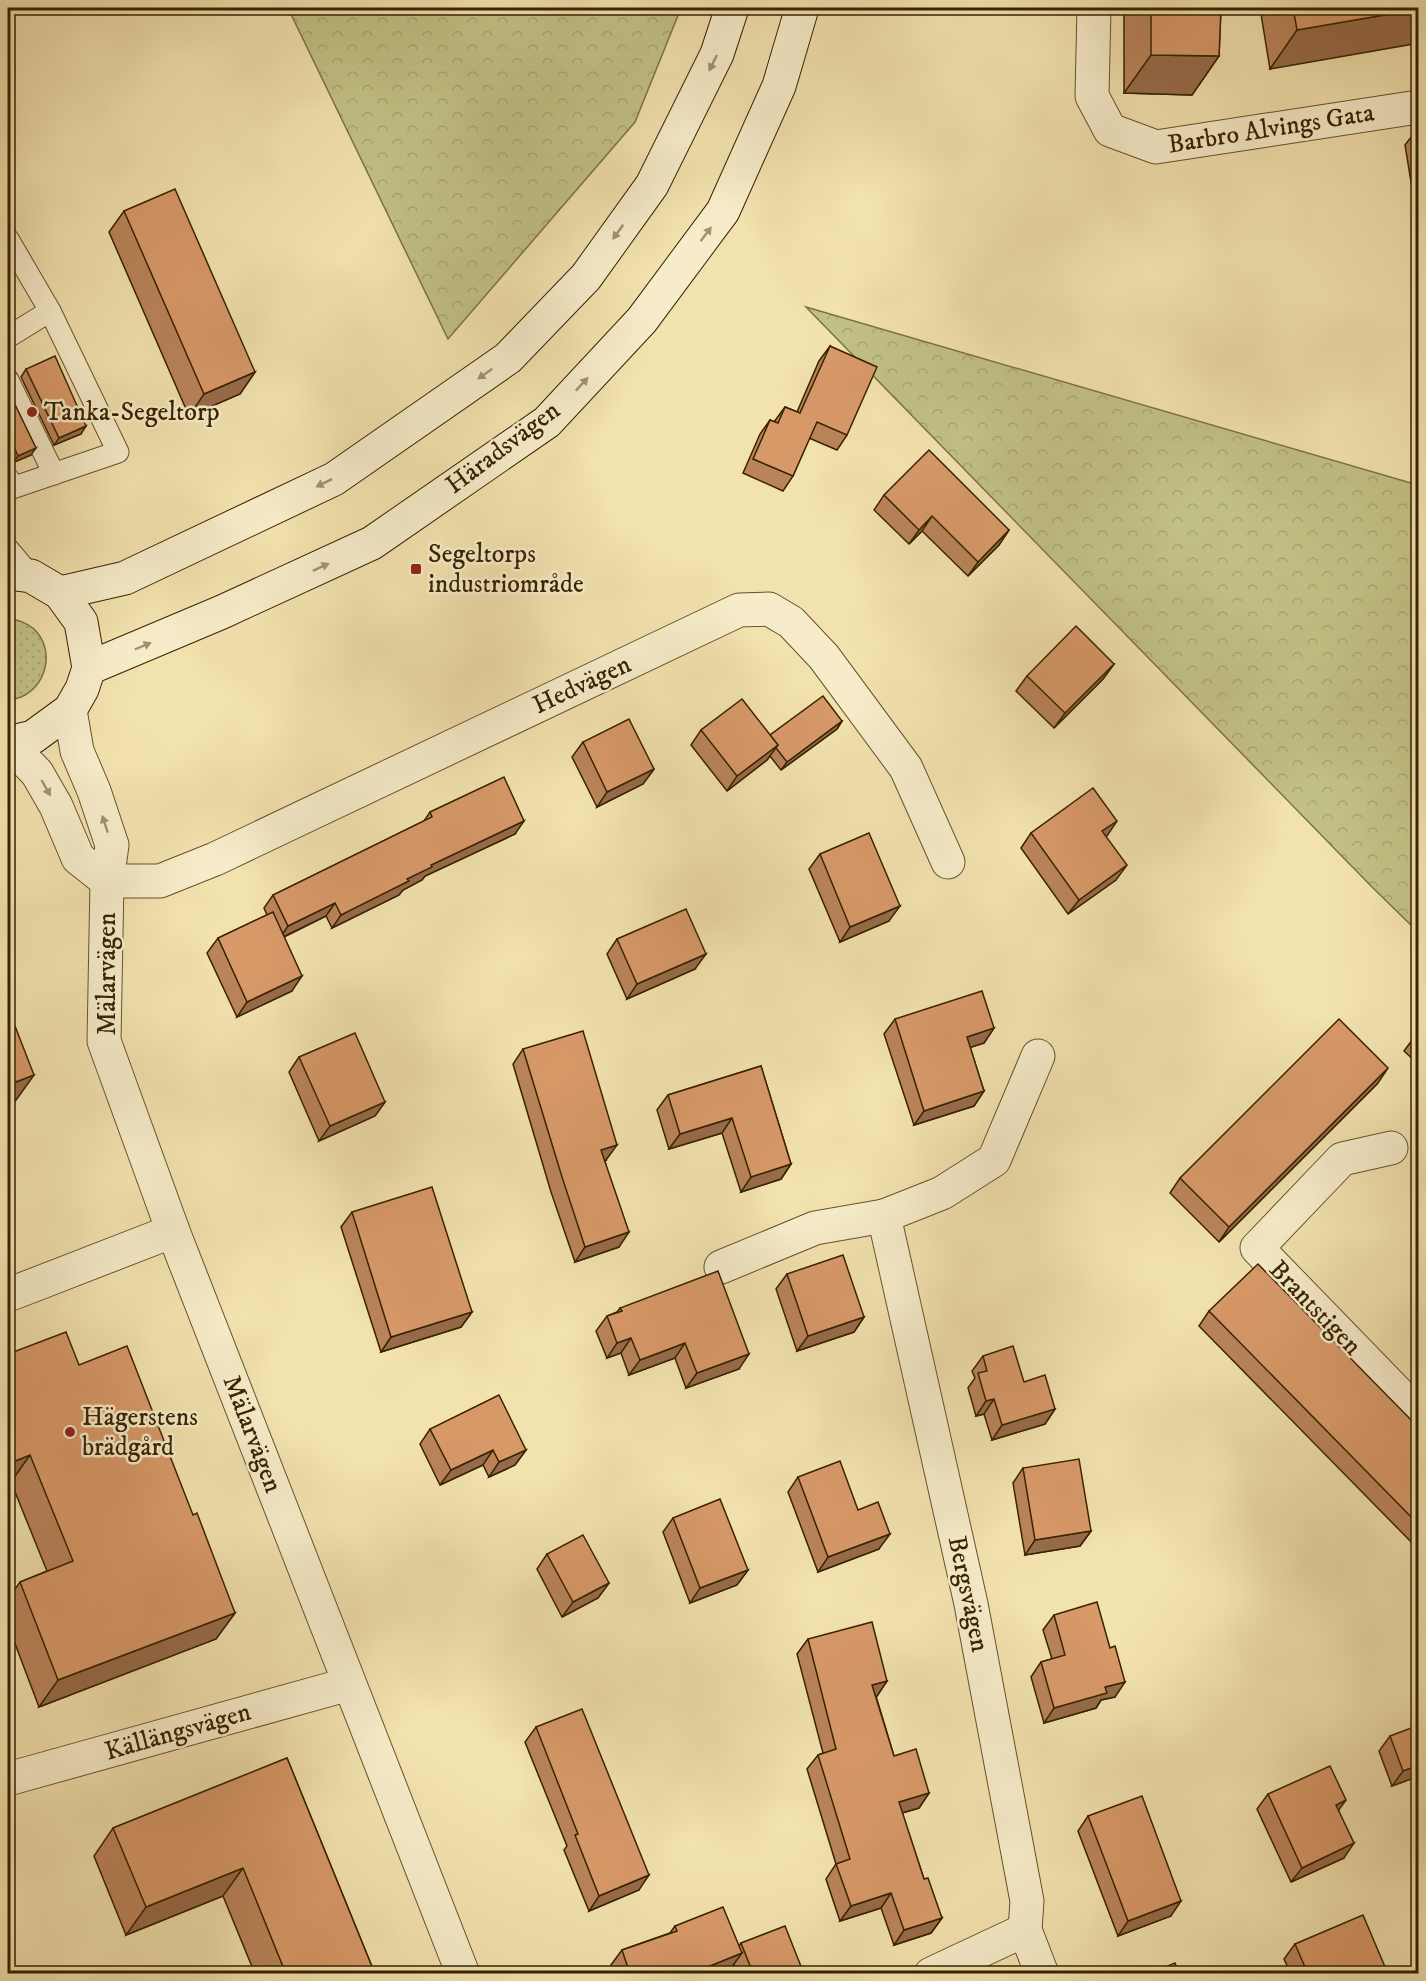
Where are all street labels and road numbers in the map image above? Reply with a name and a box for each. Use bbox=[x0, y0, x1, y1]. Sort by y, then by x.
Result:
street label: Barbro Alvings Gata bbox=[1165, 96, 1377, 162]
street label: Häradsvägen bbox=[439, 394, 567, 502]
street label: Hedvägen bbox=[528, 648, 637, 722]
street label: Mälarvägen bbox=[91, 912, 124, 1036]
street label: Brantstigen bbox=[1262, 1254, 1369, 1363]
street label: Mälarvägen bbox=[215, 1371, 290, 1498]
street label: Bergsvägen bbox=[940, 1533, 996, 1655]
street label: Källängsvägen bbox=[101, 1695, 255, 1769]

